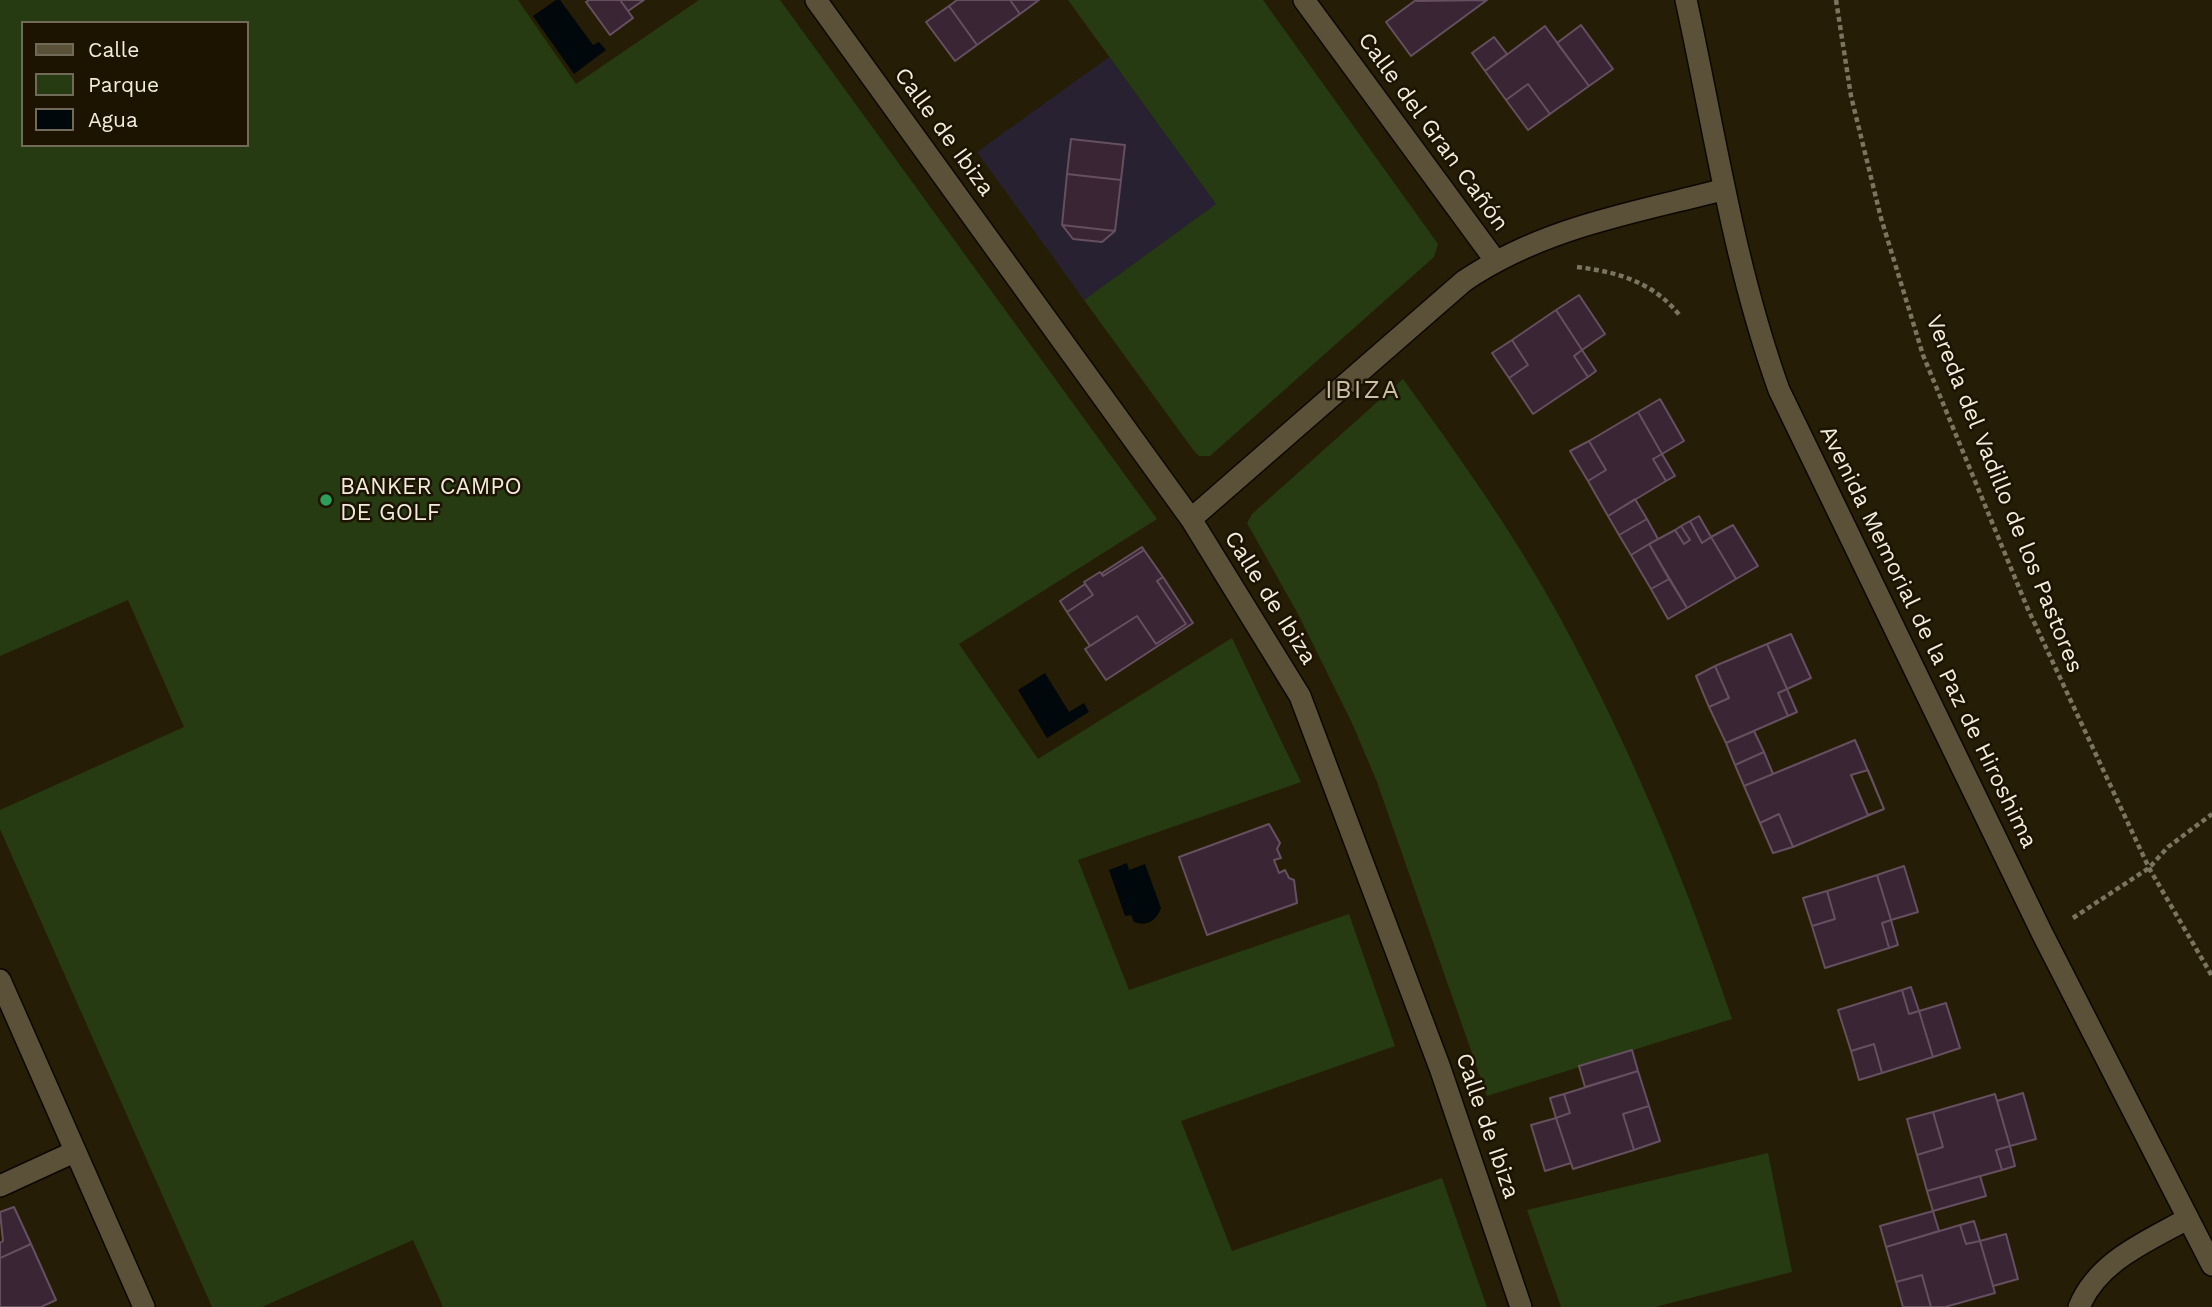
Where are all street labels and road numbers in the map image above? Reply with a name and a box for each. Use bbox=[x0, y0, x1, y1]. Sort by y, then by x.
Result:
street label: Calle del Gran Cañón bbox=[1352, 27, 1514, 237]
street label: Calle de Ibiza bbox=[888, 62, 1000, 202]
street label: Vereda del Vadillo de los Pastores bbox=[1919, 311, 2089, 677]
street label: Avenida Memorial de la Paz de Hiroshima bbox=[1813, 421, 2043, 853]
street label: Calle de Ibiza bbox=[1218, 526, 1322, 670]
street label: Calle de Ibiza bbox=[1449, 1050, 1525, 1202]

